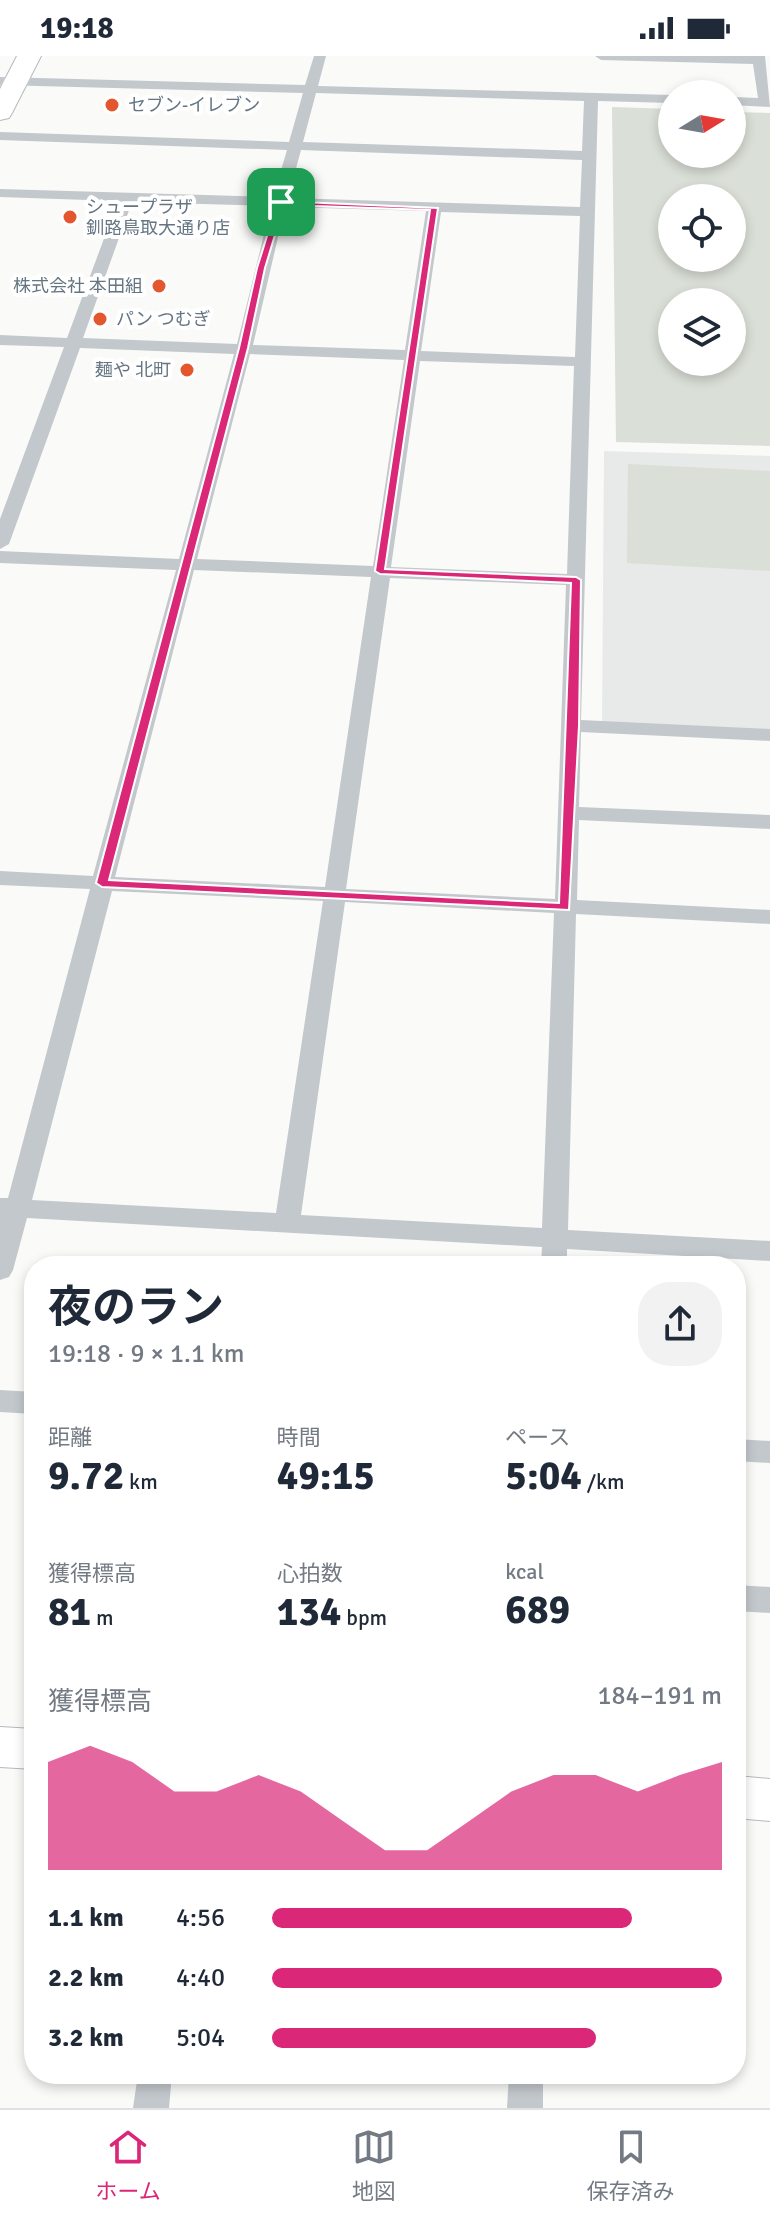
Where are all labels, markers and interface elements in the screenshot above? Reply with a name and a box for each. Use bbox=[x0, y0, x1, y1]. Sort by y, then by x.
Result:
text: 19:18 bbox=[40, 10, 114, 47]
north arrow bbox=[658, 80, 746, 168]
map controls bbox=[658, 80, 746, 376]
place label: セブン-イレブン bbox=[128, 94, 260, 116]
marker: セブン-イレブン bbox=[103, 96, 121, 114]
pin bbox=[247, 168, 315, 236]
icon: arrive bbox=[259, 180, 303, 224]
button: locate bbox=[658, 184, 746, 272]
place label: シュープラザ 釧路鳥取大通り店 bbox=[86, 196, 230, 239]
marker: シュープラザ 釧路鳥取大通り店 bbox=[61, 208, 79, 226]
place label: 株式会社 本田組 bbox=[13, 275, 143, 297]
marker: 株式会社 本田組 bbox=[150, 277, 168, 295]
button: layers bbox=[658, 288, 746, 376]
place label: パン つむぎ bbox=[116, 308, 211, 330]
marker: パン つむぎ bbox=[91, 310, 109, 328]
place label: 麺や 北町 bbox=[95, 359, 171, 381]
marker: 麺や 北町 bbox=[178, 361, 196, 379]
text: 夜のラン bbox=[48, 1281, 224, 1335]
button: share bbox=[638, 1282, 722, 1366]
text: 19:18 · 9 × 1.1 km bbox=[48, 1338, 244, 1370]
text: 距離 bbox=[48, 1424, 92, 1451]
text: 時間 bbox=[277, 1424, 321, 1451]
text: ペース bbox=[505, 1424, 570, 1451]
text: 9.72 bbox=[48, 1451, 124, 1501]
text: 49:15 bbox=[277, 1451, 375, 1501]
text: 5:04 bbox=[505, 1451, 582, 1501]
text: km bbox=[124, 1468, 158, 1495]
text: /km bbox=[582, 1468, 625, 1495]
text: kcal bbox=[505, 1558, 544, 1585]
text: 獲得標高 bbox=[48, 1560, 136, 1587]
text: 心拍数 bbox=[277, 1560, 343, 1587]
text: 689 bbox=[505, 1585, 570, 1635]
text: 81 bbox=[48, 1587, 91, 1637]
text: 134 bbox=[277, 1587, 341, 1637]
text: m bbox=[91, 1604, 114, 1631]
text: bpm bbox=[341, 1604, 387, 1631]
text: 184–191 m bbox=[598, 1680, 722, 1712]
text: 獲得標高 bbox=[48, 1686, 152, 1718]
text: 1.1 km bbox=[48, 1902, 124, 1934]
text: 4:56 bbox=[176, 1902, 225, 1934]
text: 2.2 km bbox=[48, 1962, 124, 1994]
text: 4:40 bbox=[176, 1962, 225, 1994]
text: 3.2 km bbox=[48, 2022, 124, 2054]
text: 5:04 bbox=[176, 2022, 225, 2054]
tab: ホーム bbox=[95, 2125, 161, 2205]
tab: 地図 bbox=[352, 2125, 396, 2205]
tab: 保存済み bbox=[587, 2125, 675, 2205]

